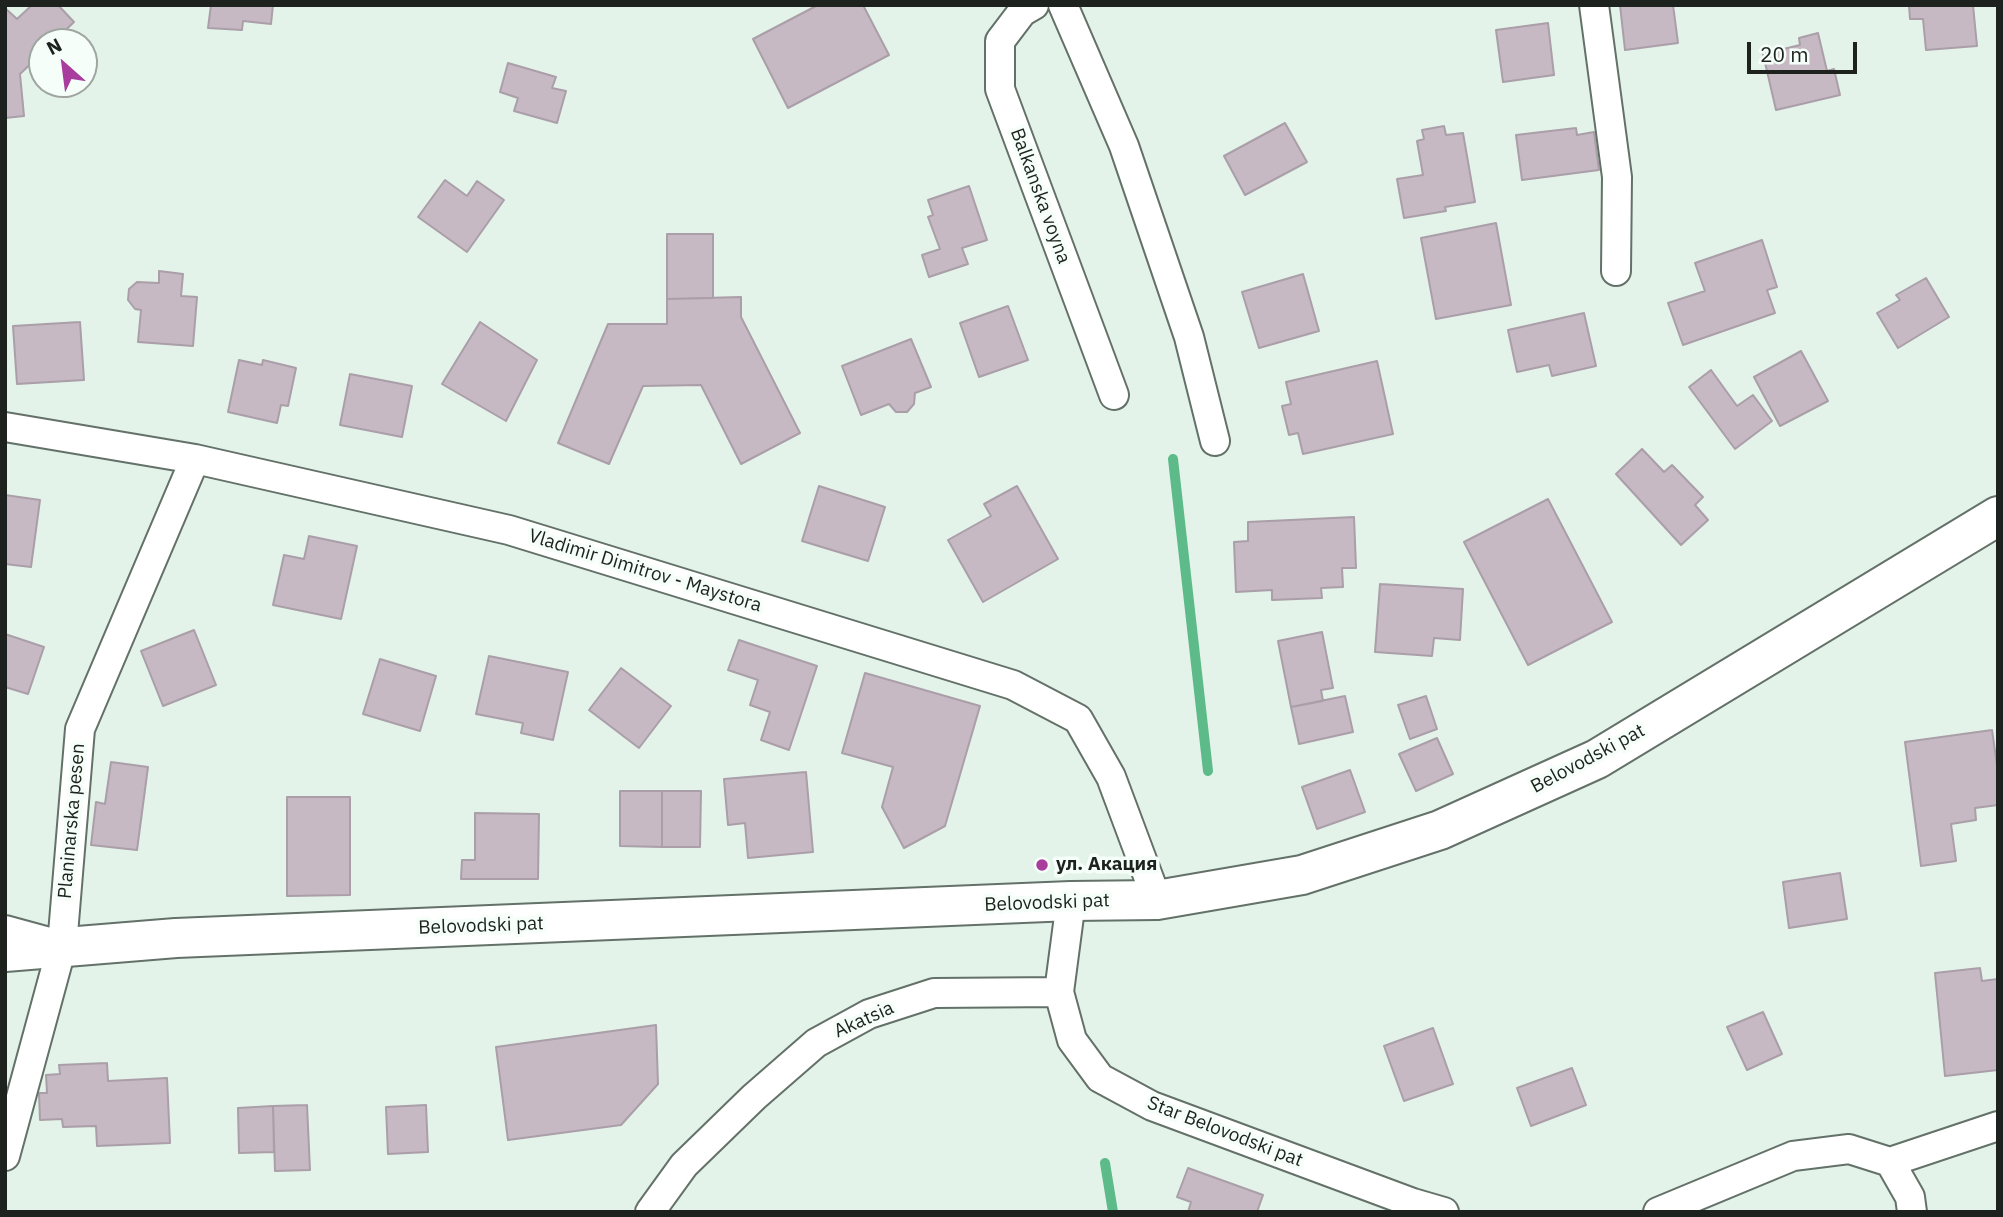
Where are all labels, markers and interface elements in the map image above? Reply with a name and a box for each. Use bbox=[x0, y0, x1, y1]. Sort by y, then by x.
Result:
north arrow bbox=[28, 28, 98, 98]
scale bar bbox=[1751, 28, 1861, 72]
text: N bbox=[42, 32, 66, 60]
text: 20 m bbox=[1760, 40, 1809, 68]
street label: Balkanska voyna bbox=[1005, 125, 1075, 267]
street label: Vladimir Dimitrov - Maystora bbox=[526, 525, 764, 617]
street label: Belovodski pat bbox=[1527, 719, 1649, 799]
street label: Planinarska pesen bbox=[54, 742, 90, 900]
place label: ул. Акация bbox=[1056, 854, 1157, 876]
marker: ул. Акация bbox=[1034, 857, 1050, 873]
street label: Belovodski pat bbox=[984, 889, 1110, 917]
street label: Belovodski pat bbox=[418, 912, 544, 940]
street label: Akatsia bbox=[831, 997, 897, 1043]
street label: Star Belovodski pat bbox=[1144, 1092, 1306, 1172]

